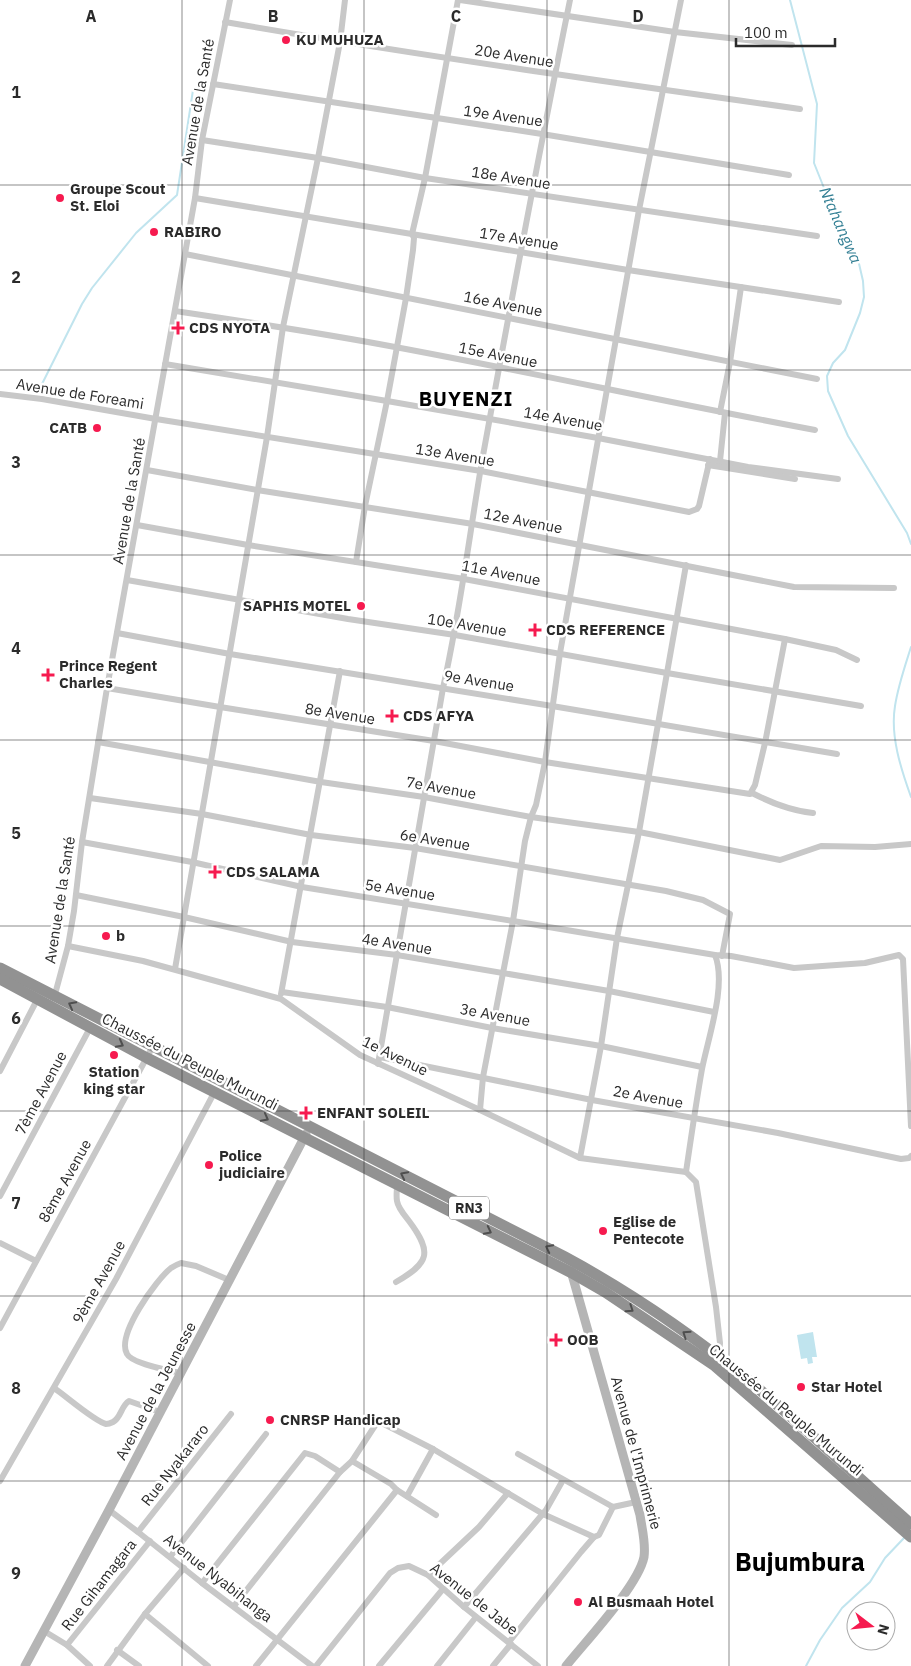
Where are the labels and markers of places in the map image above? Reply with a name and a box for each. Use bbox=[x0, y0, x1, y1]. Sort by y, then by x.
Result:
place label: KU MUHUZA bbox=[296, 30, 384, 49]
marker: KU MUHUZA bbox=[280, 34, 292, 46]
place label: Groupe Scout St. Eloi bbox=[70, 179, 166, 215]
marker: Groupe Scout St. Eloi bbox=[54, 192, 66, 204]
place label: RABIRO bbox=[164, 222, 222, 241]
marker: RABIRO bbox=[148, 226, 160, 238]
place label: CDS NYOTA bbox=[189, 318, 270, 337]
marker: CDS NYOTA bbox=[171, 321, 185, 335]
place label: CATB bbox=[49, 418, 87, 437]
marker: CATB bbox=[91, 422, 103, 434]
place label: SAPHIS MOTEL bbox=[243, 596, 351, 615]
marker: SAPHIS MOTEL bbox=[355, 600, 367, 612]
place label: CDS REFERENCE bbox=[546, 620, 665, 639]
marker: CDS REFERENCE bbox=[528, 623, 542, 637]
place label: Prince Regent Charles bbox=[59, 656, 158, 692]
marker: Prince Regent Charles bbox=[41, 668, 55, 682]
place label: CDS AFYA bbox=[403, 706, 474, 725]
marker: CDS AFYA bbox=[385, 709, 399, 723]
place label: CDS SALAMA bbox=[226, 862, 320, 881]
marker: CDS SALAMA bbox=[208, 865, 222, 879]
place label: b bbox=[116, 926, 125, 945]
marker: b bbox=[100, 930, 112, 942]
marker: Station king star bbox=[108, 1049, 120, 1061]
place label: Station king star bbox=[83, 1062, 145, 1098]
place label: ENFANT SOLEIL bbox=[317, 1103, 429, 1122]
marker: ENFANT SOLEIL bbox=[299, 1106, 313, 1120]
place label: Police judiciaire bbox=[218, 1146, 285, 1182]
marker: Police judiciaire bbox=[203, 1159, 215, 1171]
place label: Eglise de Pentecote bbox=[613, 1212, 684, 1248]
marker: Eglise de Pentecote bbox=[597, 1225, 609, 1237]
place label: OOB bbox=[567, 1330, 598, 1349]
marker: OOB bbox=[549, 1333, 563, 1347]
place label: Star Hotel bbox=[811, 1377, 883, 1396]
marker: Star Hotel bbox=[795, 1381, 807, 1393]
place label: CNRSP Handicap bbox=[280, 1410, 401, 1429]
marker: CNRSP Handicap bbox=[264, 1414, 276, 1426]
place label: Al Busmaah Hotel bbox=[588, 1592, 714, 1611]
marker: Al Busmaah Hotel bbox=[572, 1596, 584, 1608]

